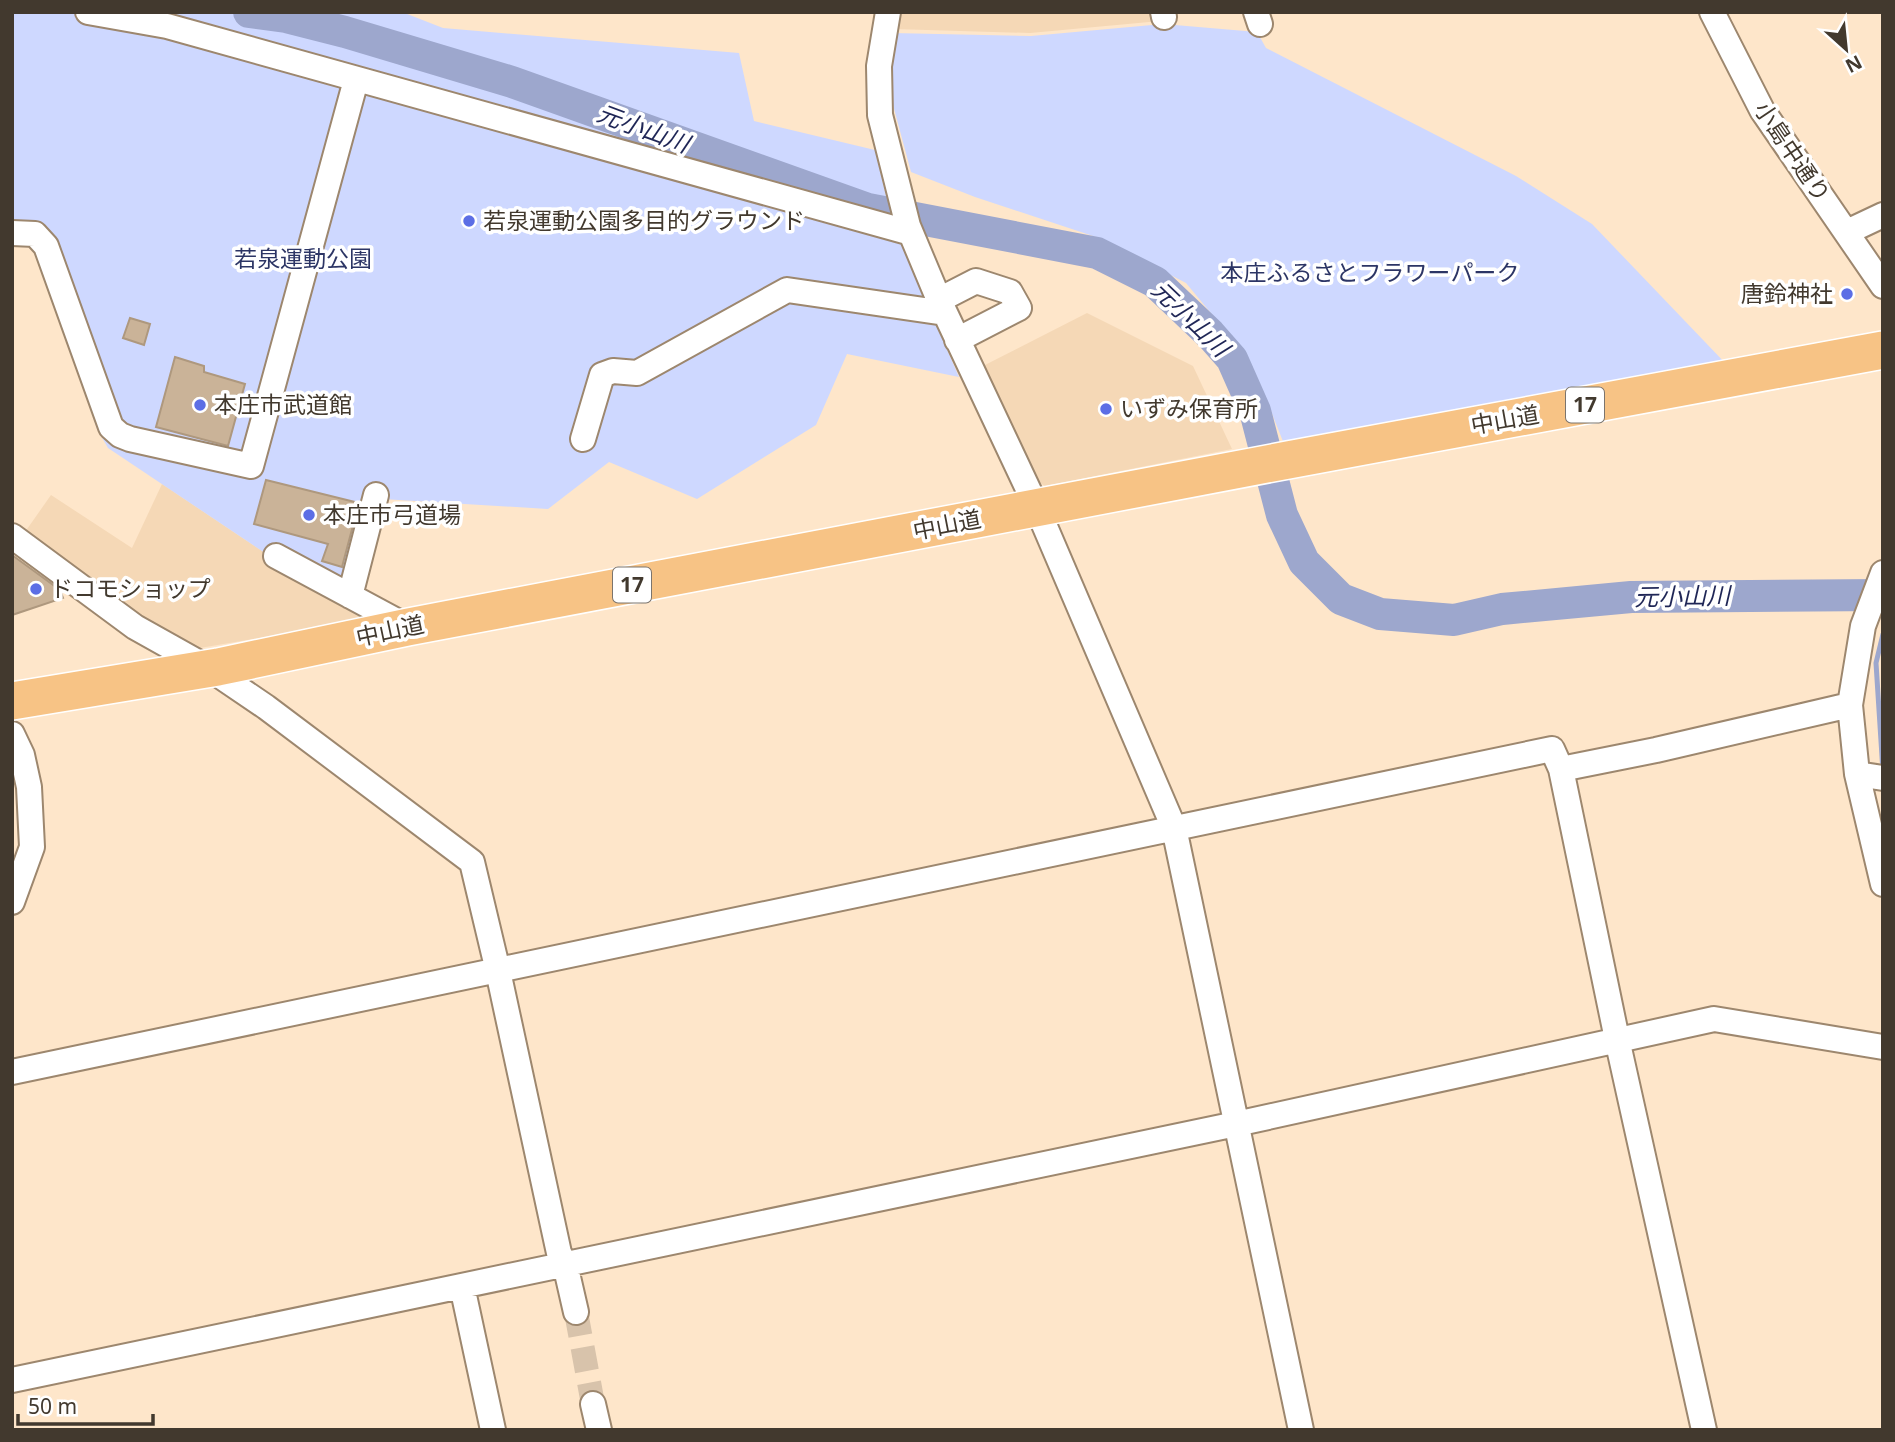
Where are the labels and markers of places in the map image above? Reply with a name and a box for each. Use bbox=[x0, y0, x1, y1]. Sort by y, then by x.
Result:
place label: 若泉運動公園多目的グラウンド bbox=[483, 204, 805, 236]
marker: 若泉運動公園多目的グラウンド bbox=[461, 213, 477, 229]
place label: 唐鈴神社 bbox=[1741, 277, 1833, 309]
marker: 唐鈴神社 bbox=[1839, 286, 1855, 302]
place label: 本庄市武道館 bbox=[214, 388, 352, 420]
place label: いずみ保育所 bbox=[1120, 392, 1258, 424]
marker: 本庄市武道館 bbox=[192, 397, 208, 413]
marker: いずみ保育所 bbox=[1098, 401, 1114, 417]
place label: 本庄市弓道場 bbox=[323, 498, 461, 530]
marker: 本庄市弓道場 bbox=[301, 507, 317, 523]
place label: ドコモショップ bbox=[50, 572, 211, 604]
marker: ドコモショップ bbox=[28, 581, 44, 597]

